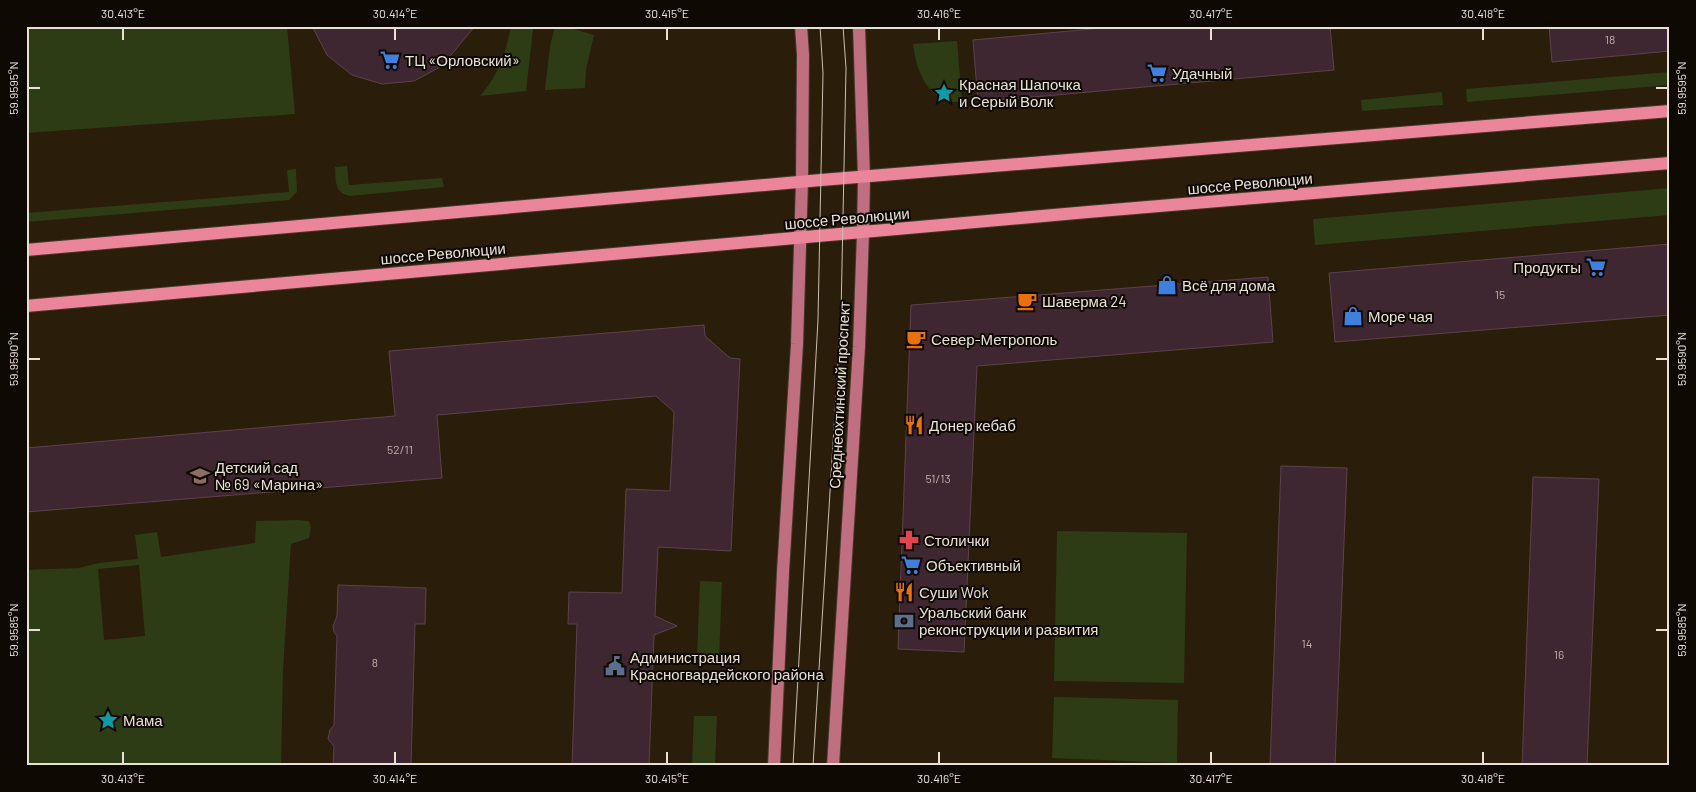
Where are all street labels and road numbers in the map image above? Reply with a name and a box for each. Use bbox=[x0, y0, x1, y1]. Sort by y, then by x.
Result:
street label: шоссе Революции bbox=[1187, 169, 1313, 197]
street label: шоссе Революции bbox=[784, 204, 910, 232]
street label: шоссе Революции bbox=[380, 239, 506, 267]
street label: Среднеохтинский проспект bbox=[825, 301, 853, 489]

